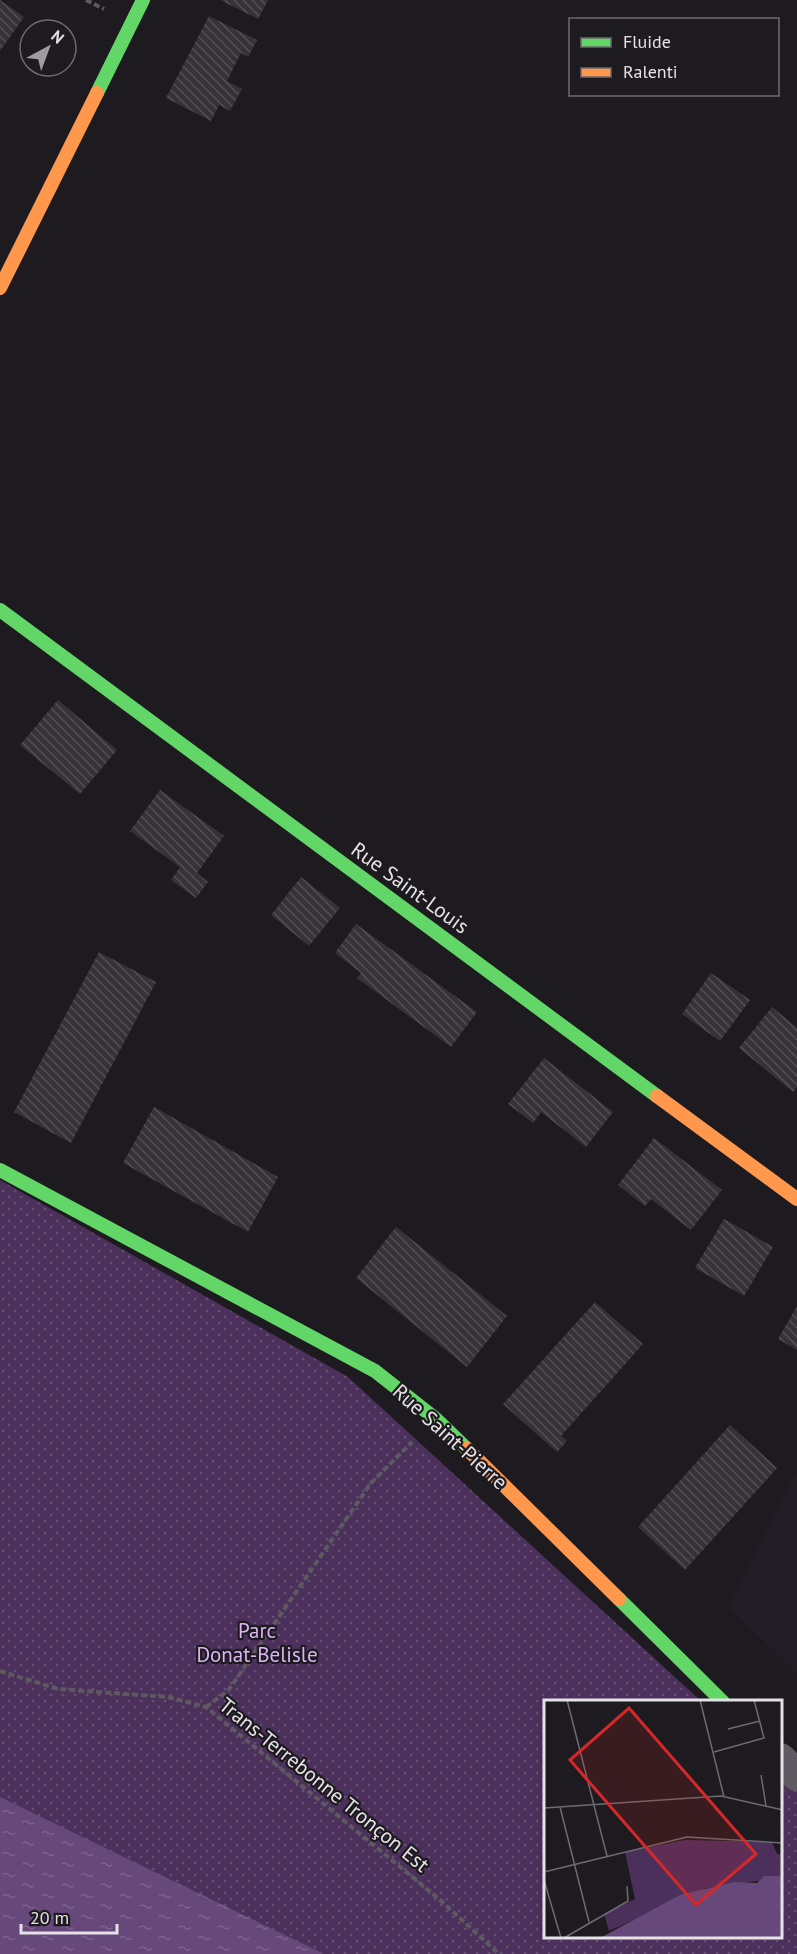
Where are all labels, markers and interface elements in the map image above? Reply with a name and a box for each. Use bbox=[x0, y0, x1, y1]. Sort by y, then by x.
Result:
north arrow bbox=[18, 18, 78, 78]
legend bbox=[569, 18, 779, 96]
text: N bbox=[47, 26, 68, 48]
text: Fluide bbox=[623, 30, 671, 53]
text: Ralenti bbox=[623, 60, 678, 83]
street label: Rue Saint-Louis bbox=[346, 836, 475, 939]
street label: Rue Saint-Pierre bbox=[387, 1378, 513, 1495]
park label: Parc Donat-Belisle bbox=[196, 1617, 318, 1668]
street label: Trans-Terrebonne Tronçon Est bbox=[214, 1691, 435, 1878]
inset map bbox=[544, 1700, 782, 1939]
scale bar bbox=[21, 1897, 117, 1935]
text: 20 m bbox=[30, 1906, 69, 1929]

